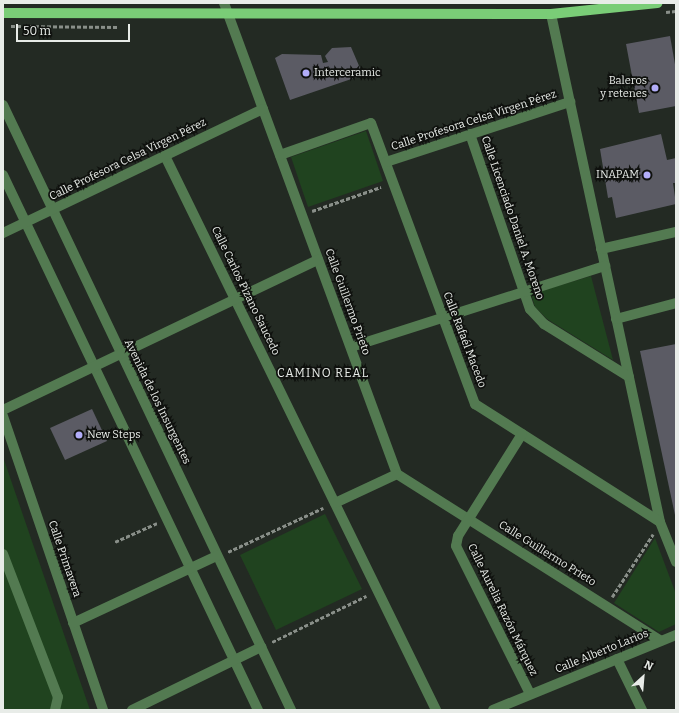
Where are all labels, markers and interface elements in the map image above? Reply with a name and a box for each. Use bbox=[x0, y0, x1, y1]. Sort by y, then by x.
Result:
scale bar bbox=[18, 16, 132, 42]
text: 50 m bbox=[23, 24, 51, 38]
place label: Interceramic bbox=[314, 66, 381, 80]
marker: Interceramic bbox=[301, 68, 311, 78]
place label: Baleros y retenes bbox=[600, 75, 647, 101]
marker: Baleros y retenes bbox=[650, 83, 660, 93]
street label: Calle Profesora Celsa Virgen Pérez bbox=[390, 88, 558, 154]
street label: Calle Profesora Celsa Virgen Pérez bbox=[47, 116, 209, 204]
street label: Calle Licenciado Daniel A. Moreno bbox=[478, 134, 546, 302]
place label: INAPAM bbox=[596, 168, 639, 182]
marker: INAPAM bbox=[642, 170, 652, 180]
street label: Calle Carlos Pizano Saucedo bbox=[208, 224, 282, 358]
street label: Calle Guillermo Prieto bbox=[322, 247, 372, 357]
street label: Calle Rafaél Macedo bbox=[440, 290, 488, 390]
street label: Avenida de los Insurgentes bbox=[121, 338, 193, 466]
district label: CAMINO REAL bbox=[277, 367, 369, 381]
place label: New Steps bbox=[87, 428, 140, 442]
marker: New Steps bbox=[74, 430, 84, 440]
street label: Calle Primavera bbox=[45, 519, 83, 599]
street label: Calle Guillermo Prieto bbox=[496, 519, 598, 589]
street label: Calle Aurelia Razón Márquez bbox=[464, 542, 540, 678]
street label: Calle Alberto Larios bbox=[553, 627, 651, 677]
north arrow bbox=[623, 657, 663, 697]
text: N bbox=[642, 658, 655, 673]

